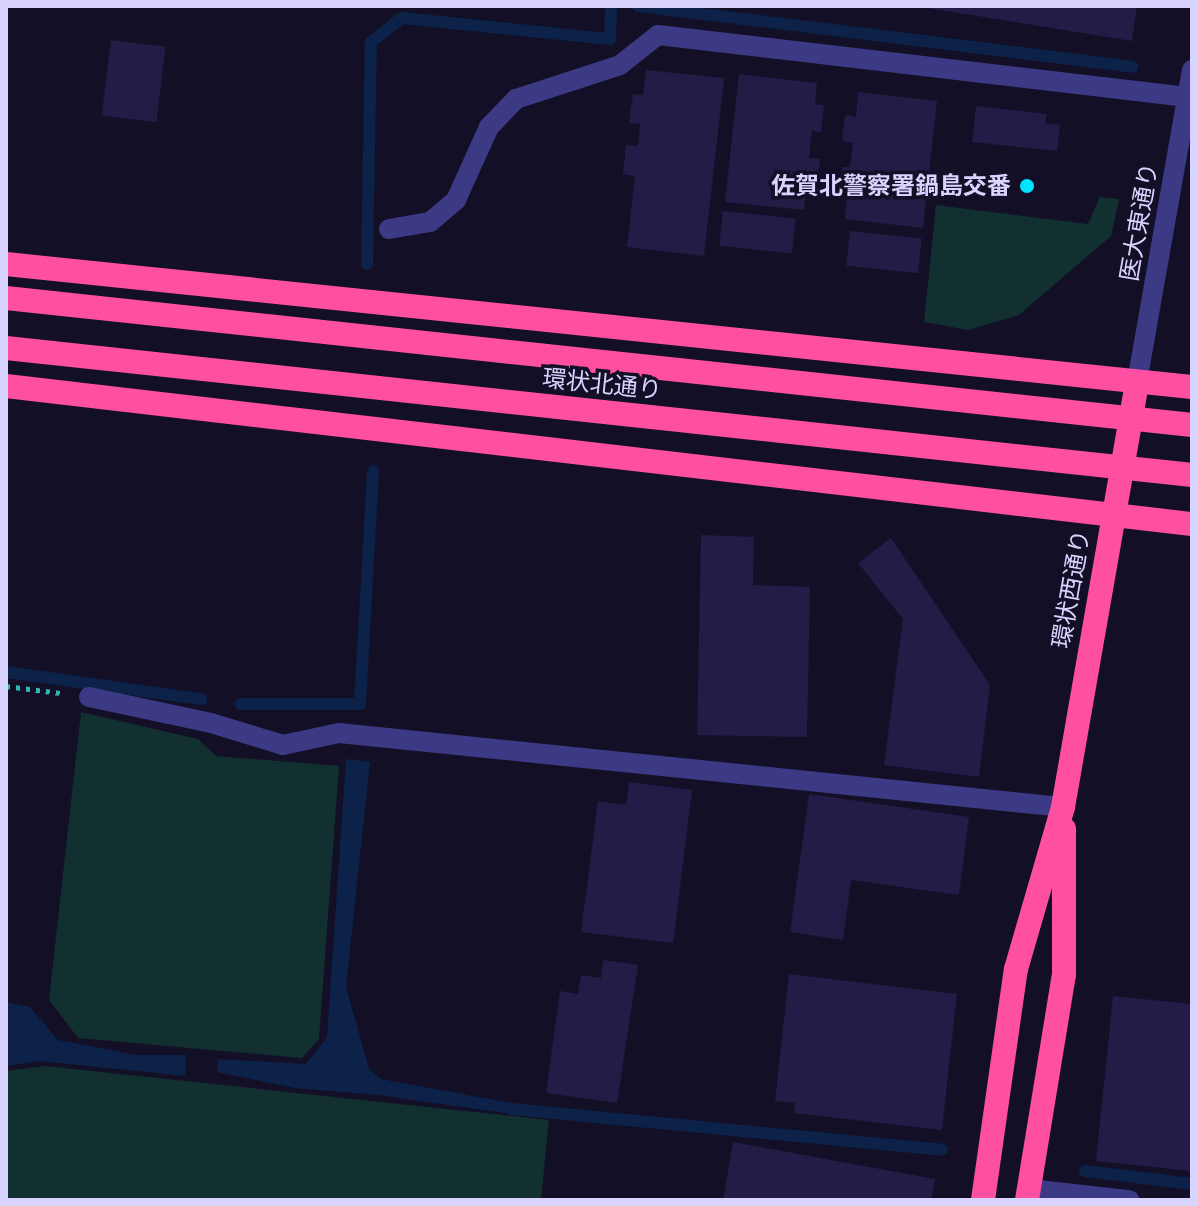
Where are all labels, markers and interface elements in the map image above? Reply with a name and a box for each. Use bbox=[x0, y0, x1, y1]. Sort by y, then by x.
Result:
street label: 医大東通り bbox=[1114, 160, 1164, 284]
place label: 佐賀北警察署鍋島交番 bbox=[771, 172, 1011, 200]
marker: 佐賀北警察署鍋島交番 bbox=[1018, 177, 1036, 195]
street label: 環状北通り bbox=[541, 363, 663, 405]
street label: 環状西通り bbox=[1046, 527, 1096, 651]

